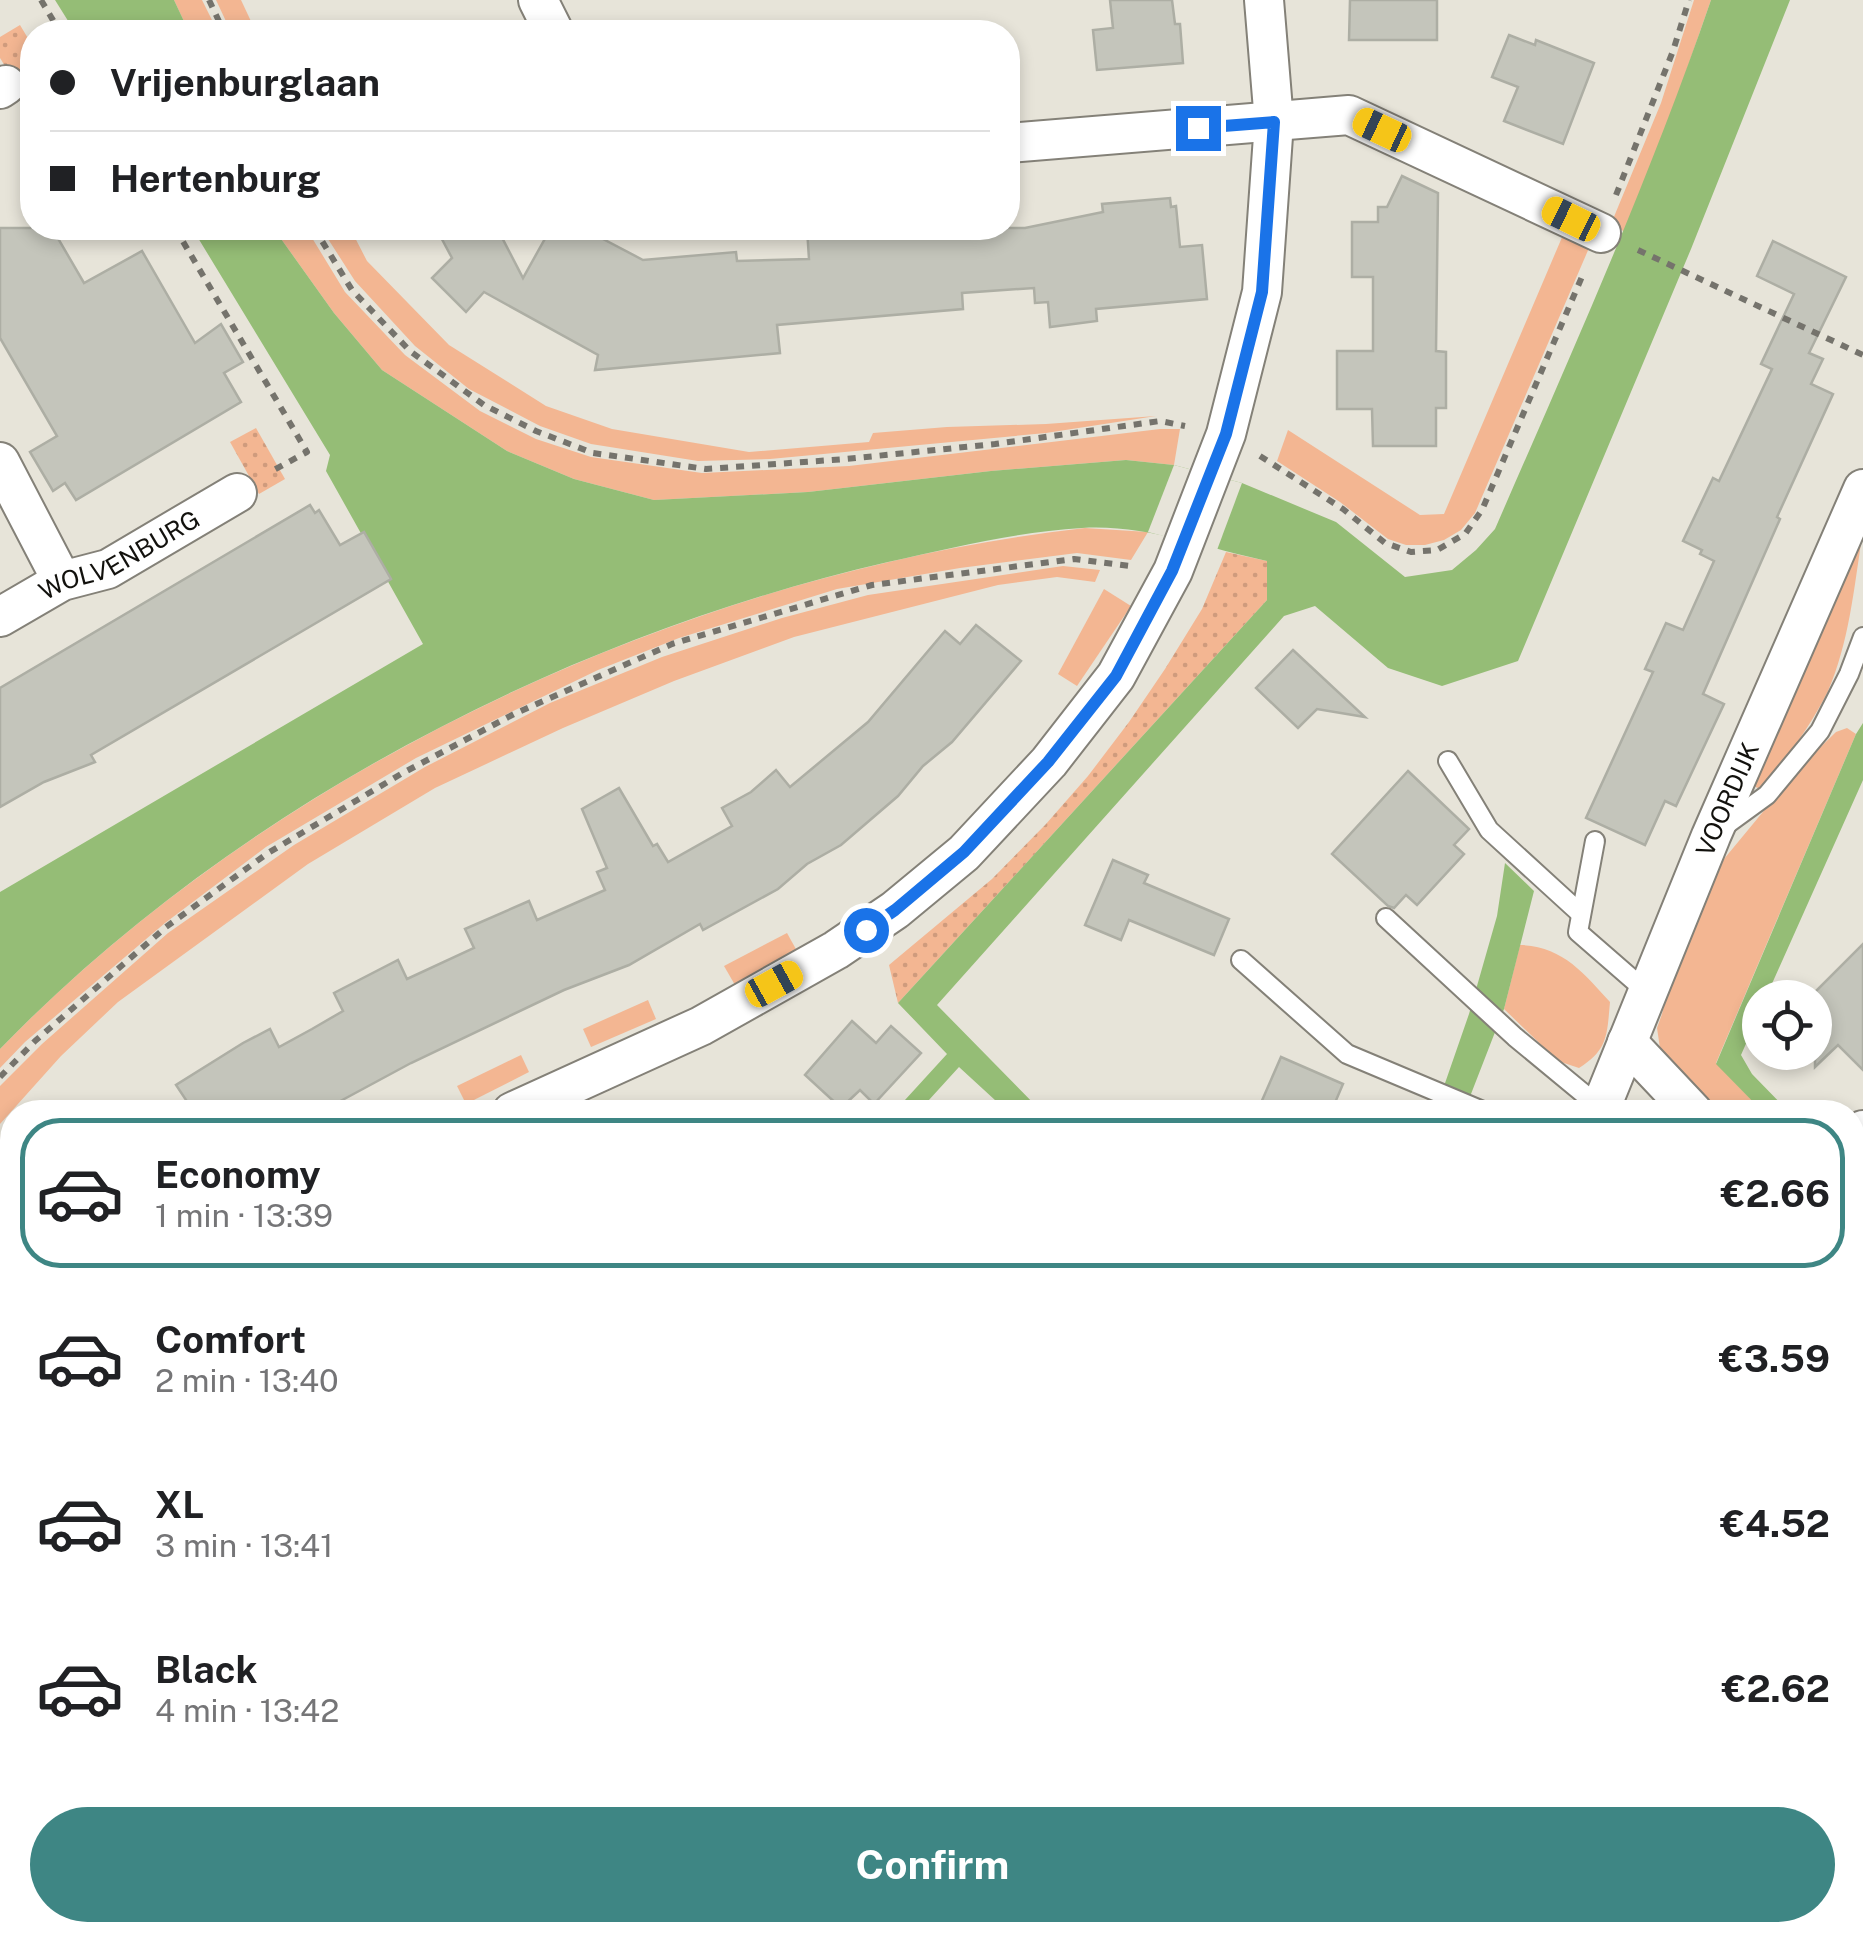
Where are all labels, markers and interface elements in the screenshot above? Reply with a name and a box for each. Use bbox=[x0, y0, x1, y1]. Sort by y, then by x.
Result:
text: Vrijenburglaan bbox=[110, 60, 380, 105]
car bbox=[1348, 104, 1416, 156]
route end bbox=[1176, 106, 1221, 151]
text: Hertenburg bbox=[110, 156, 321, 201]
car bbox=[1537, 192, 1605, 246]
street label: WOLVENBURG bbox=[33, 504, 205, 606]
street label: VOORDIJK bbox=[1689, 738, 1765, 861]
route start bbox=[844, 908, 889, 953]
car bbox=[740, 956, 808, 1012]
map controls bbox=[1742, 980, 1832, 1070]
button: locate bbox=[1742, 980, 1832, 1070]
icon: car bbox=[35, 1148, 125, 1238]
text: Economy bbox=[155, 1152, 321, 1197]
text: €2.66 bbox=[1721, 1171, 1830, 1216]
text: 1 min · 13:39 bbox=[155, 1197, 333, 1234]
icon: car bbox=[35, 1313, 125, 1403]
text: Comfort bbox=[155, 1317, 306, 1362]
text: €3.59 bbox=[1719, 1336, 1830, 1381]
text: 2 min · 13:40 bbox=[155, 1362, 339, 1399]
icon: car bbox=[35, 1478, 125, 1568]
text: XL bbox=[155, 1482, 204, 1527]
text: €4.52 bbox=[1720, 1501, 1830, 1546]
text: 3 min · 13:41 bbox=[155, 1527, 333, 1564]
icon: car bbox=[35, 1643, 125, 1733]
text: Black bbox=[155, 1647, 258, 1692]
text: €2.62 bbox=[1722, 1666, 1830, 1711]
text: 4 min · 13:42 bbox=[155, 1692, 339, 1729]
button: Confirm bbox=[30, 1807, 1835, 1922]

